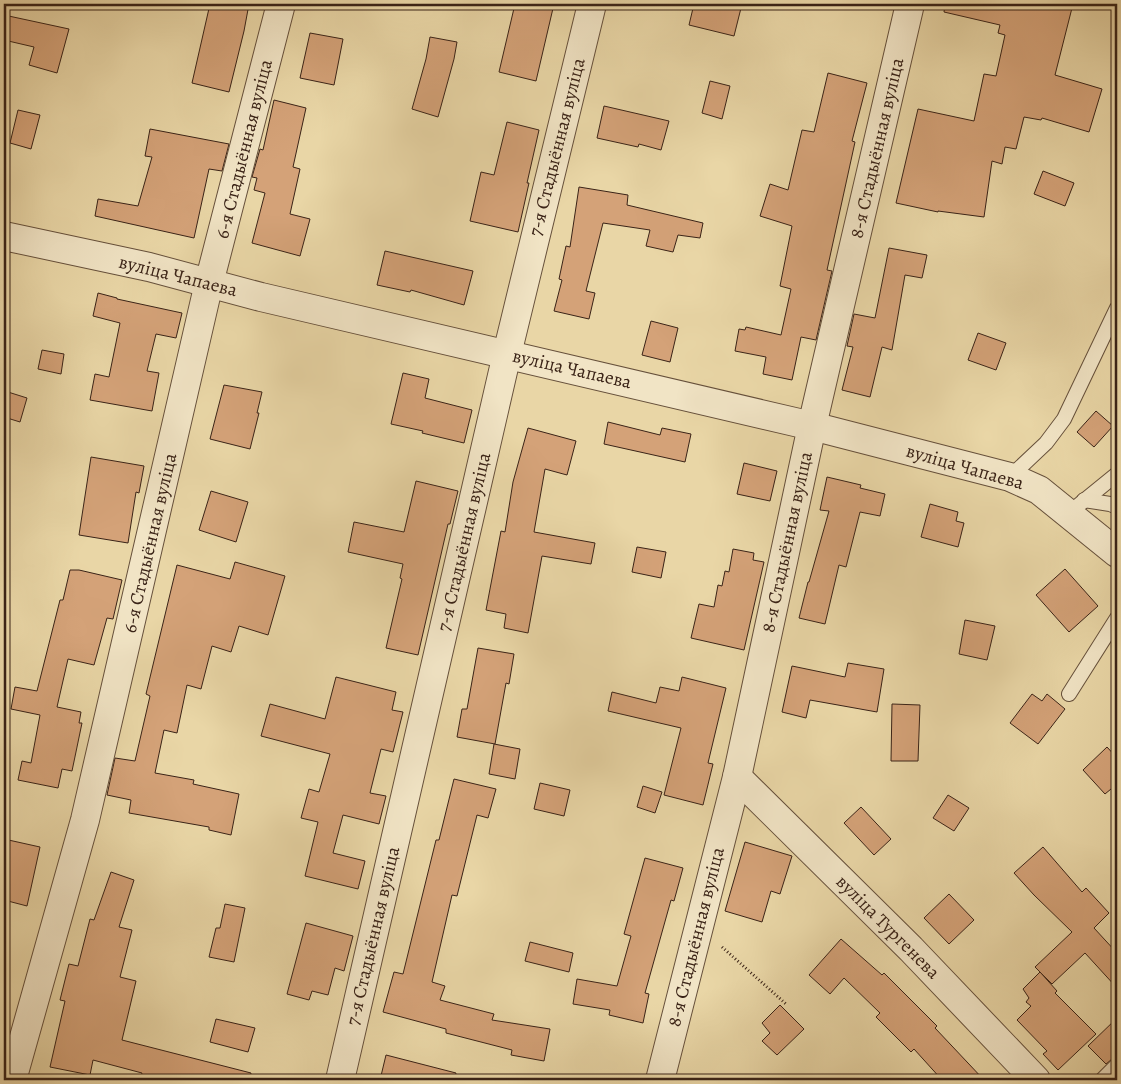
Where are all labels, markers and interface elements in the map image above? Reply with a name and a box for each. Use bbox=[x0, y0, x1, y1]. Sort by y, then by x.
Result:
street label: 7-я Стадыённая вуліца bbox=[522, 55, 592, 239]
street label: 8-я Стадыённая вуліца bbox=[844, 55, 910, 241]
street label: 6-я Стадыённая вуліца bbox=[209, 56, 279, 241]
street label: вуліца Чапаева bbox=[116, 249, 240, 303]
street label: вуліца Чапаева bbox=[510, 343, 634, 395]
street label: вуліца Чапаева bbox=[903, 438, 1027, 496]
street label: 8-я Стадыённая вуліца bbox=[755, 449, 819, 635]
street label: 6-я Стадыённая вуліца bbox=[117, 450, 183, 636]
street label: 7-я Стадыённая вуліца bbox=[431, 450, 497, 634]
street label: 7-я Стадыённая вуліца bbox=[340, 844, 406, 1028]
street label: 8-я Стадыённая вуліца bbox=[661, 844, 731, 1030]
street label: вуліца Тургенева bbox=[830, 869, 946, 985]

